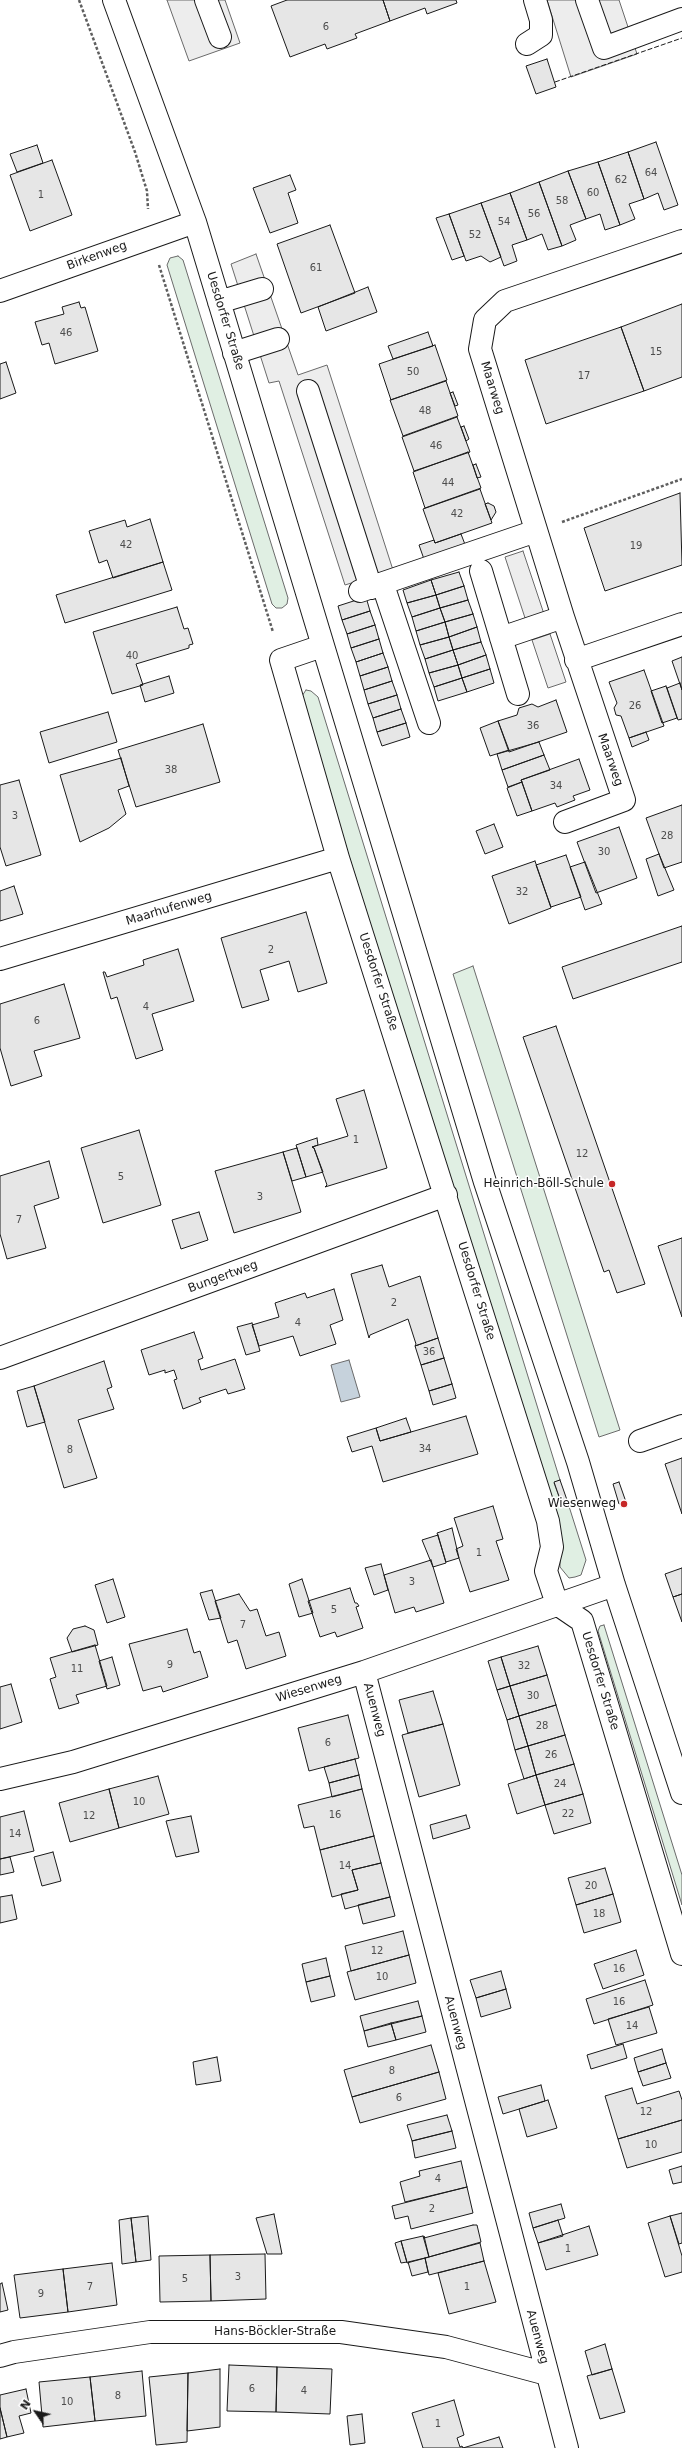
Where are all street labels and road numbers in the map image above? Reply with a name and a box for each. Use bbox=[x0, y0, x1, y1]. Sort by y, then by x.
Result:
street label: Birkenweg bbox=[65, 238, 129, 274]
street label: Uesdorfer Straße bbox=[203, 270, 247, 372]
street label: Maarweg bbox=[477, 360, 507, 416]
street label: Maarweg bbox=[594, 732, 626, 788]
street label: Maarhufenweg bbox=[124, 889, 214, 929]
street label: Uesdorfer Straße bbox=[355, 931, 401, 1033]
street label: Uesdorfer Straße bbox=[454, 1240, 498, 1342]
street label: Bungertweg bbox=[186, 1258, 260, 1296]
street label: Uesdorfer Straße bbox=[578, 1630, 622, 1732]
street label: Wiesenweg bbox=[274, 1672, 344, 1706]
street label: Auenweg bbox=[360, 1681, 388, 1739]
street label: Auenweg bbox=[441, 1994, 469, 2052]
street label: Auenweg bbox=[523, 2308, 551, 2366]
street label: Hans-Böckler-Straße bbox=[214, 2325, 336, 2339]

